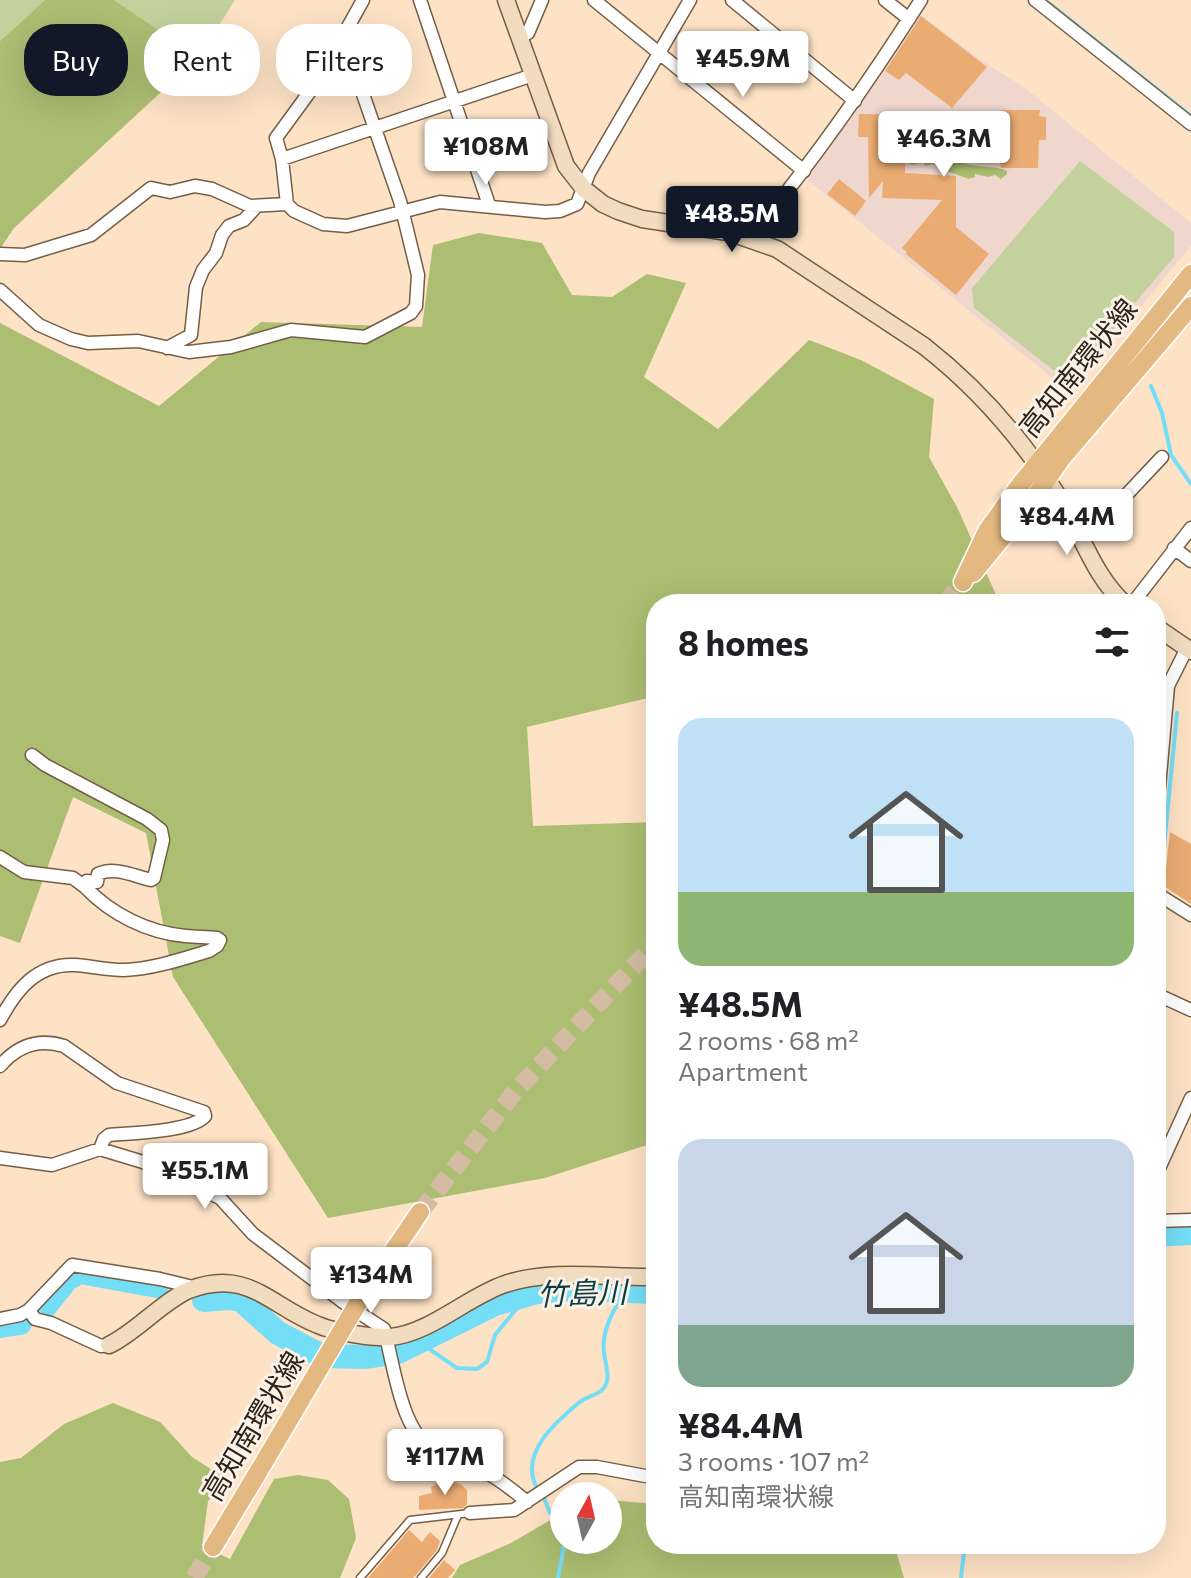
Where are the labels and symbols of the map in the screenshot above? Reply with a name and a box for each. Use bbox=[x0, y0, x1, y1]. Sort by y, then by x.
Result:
pin: ¥45.9M bbox=[678, 31, 808, 99]
pin: ¥46.3M bbox=[879, 111, 1009, 179]
pin: ¥108M bbox=[430, 119, 542, 187]
pin: ¥48.5M bbox=[667, 186, 797, 254]
street label: 高知南環状線 bbox=[1011, 291, 1143, 443]
pin: ¥84.4M bbox=[1002, 489, 1132, 557]
pin: ¥55.1M bbox=[140, 1143, 270, 1211]
pin: ¥134M bbox=[315, 1247, 427, 1315]
water label: 竹島川 bbox=[536, 1271, 631, 1312]
street label: 高知南環状線 bbox=[194, 1345, 310, 1506]
pin: ¥117M bbox=[389, 1429, 501, 1497]
north arrow bbox=[550, 1482, 622, 1554]

